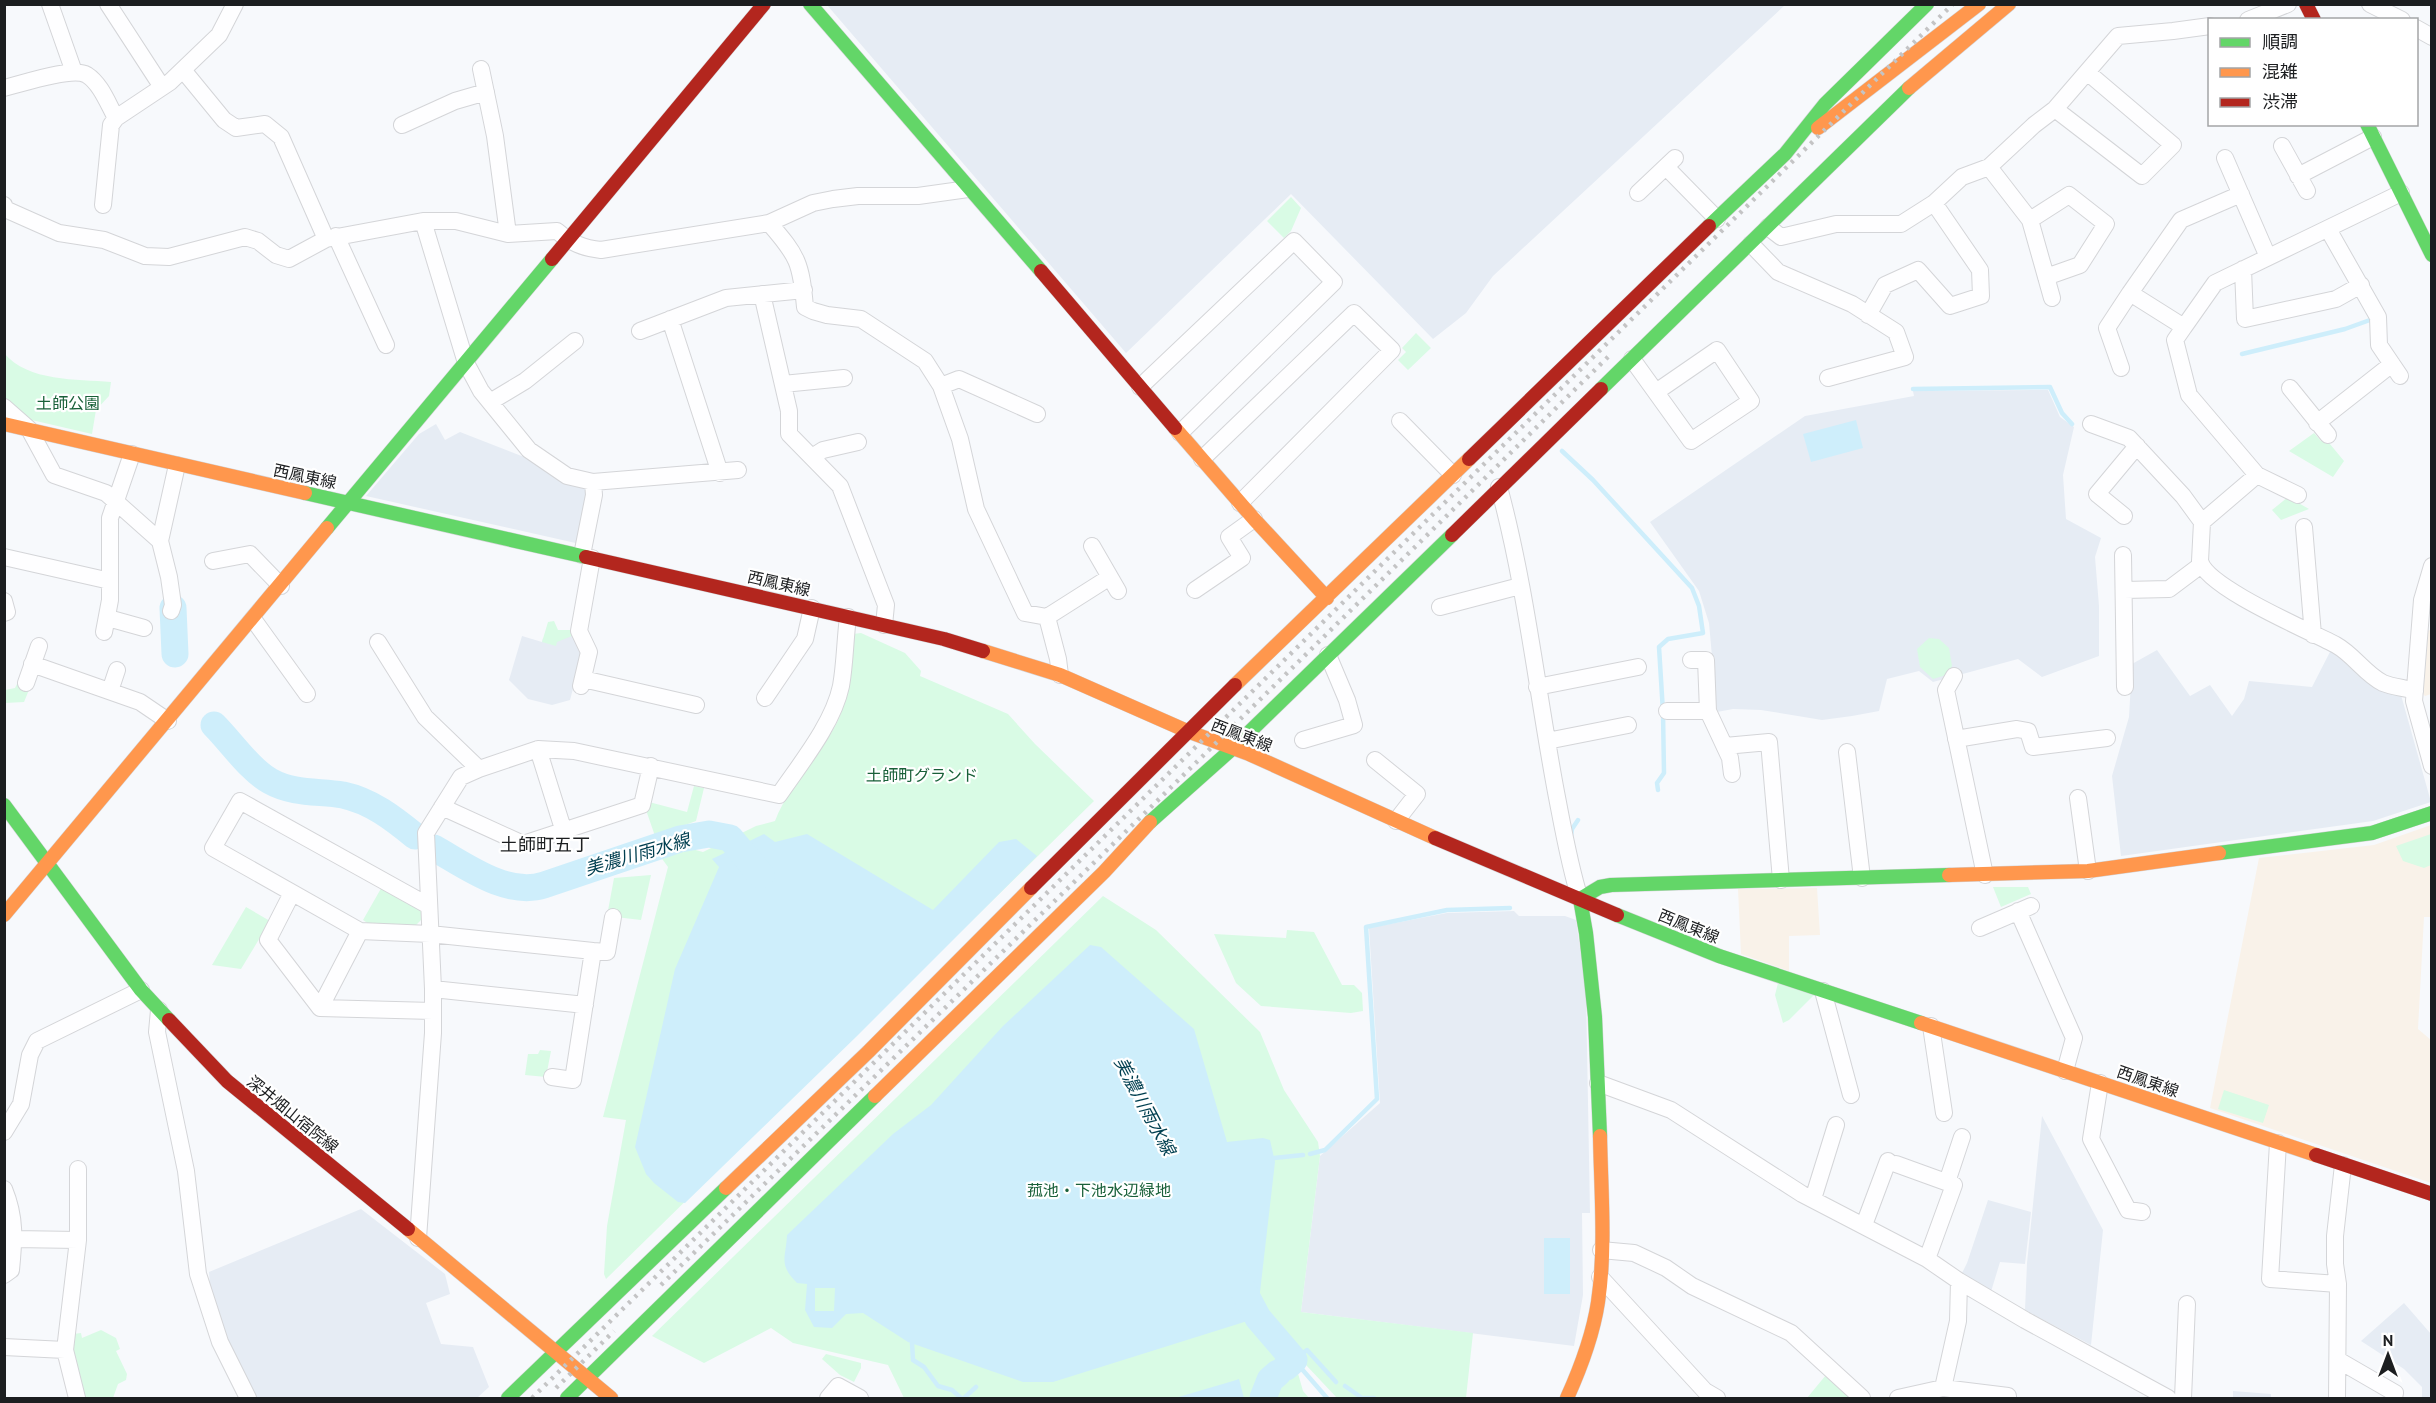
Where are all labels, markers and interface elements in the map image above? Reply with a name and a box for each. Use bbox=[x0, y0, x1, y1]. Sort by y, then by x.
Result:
legend bbox=[2208, 18, 2418, 126]
text: 順調 bbox=[2262, 30, 2298, 53]
text: 混雑 bbox=[2262, 60, 2298, 83]
text: 渋滞 bbox=[2262, 90, 2298, 113]
park label: 土師公園 bbox=[36, 393, 100, 413]
street label: 西鳳東線 bbox=[272, 460, 338, 492]
street label: 西鳳東線 bbox=[746, 566, 812, 600]
street label: 西鳳東線 bbox=[1209, 714, 1275, 756]
park label: 土師町グランド bbox=[866, 765, 978, 785]
water label: 美濃川雨水線 bbox=[582, 828, 694, 880]
district label: 土師町五丁 bbox=[500, 833, 590, 856]
street label: 西鳳東線 bbox=[1656, 905, 1722, 947]
water label: 美濃川雨水線 bbox=[1109, 1053, 1181, 1161]
street label: 西鳳東線 bbox=[2114, 1061, 2182, 1101]
street label: 深井畑山宿院線 bbox=[243, 1071, 343, 1157]
park label: 菰池・下池水辺緑地 bbox=[1027, 1180, 1171, 1200]
north arrow bbox=[2358, 1325, 2418, 1385]
text: N bbox=[2383, 1330, 2393, 1350]

